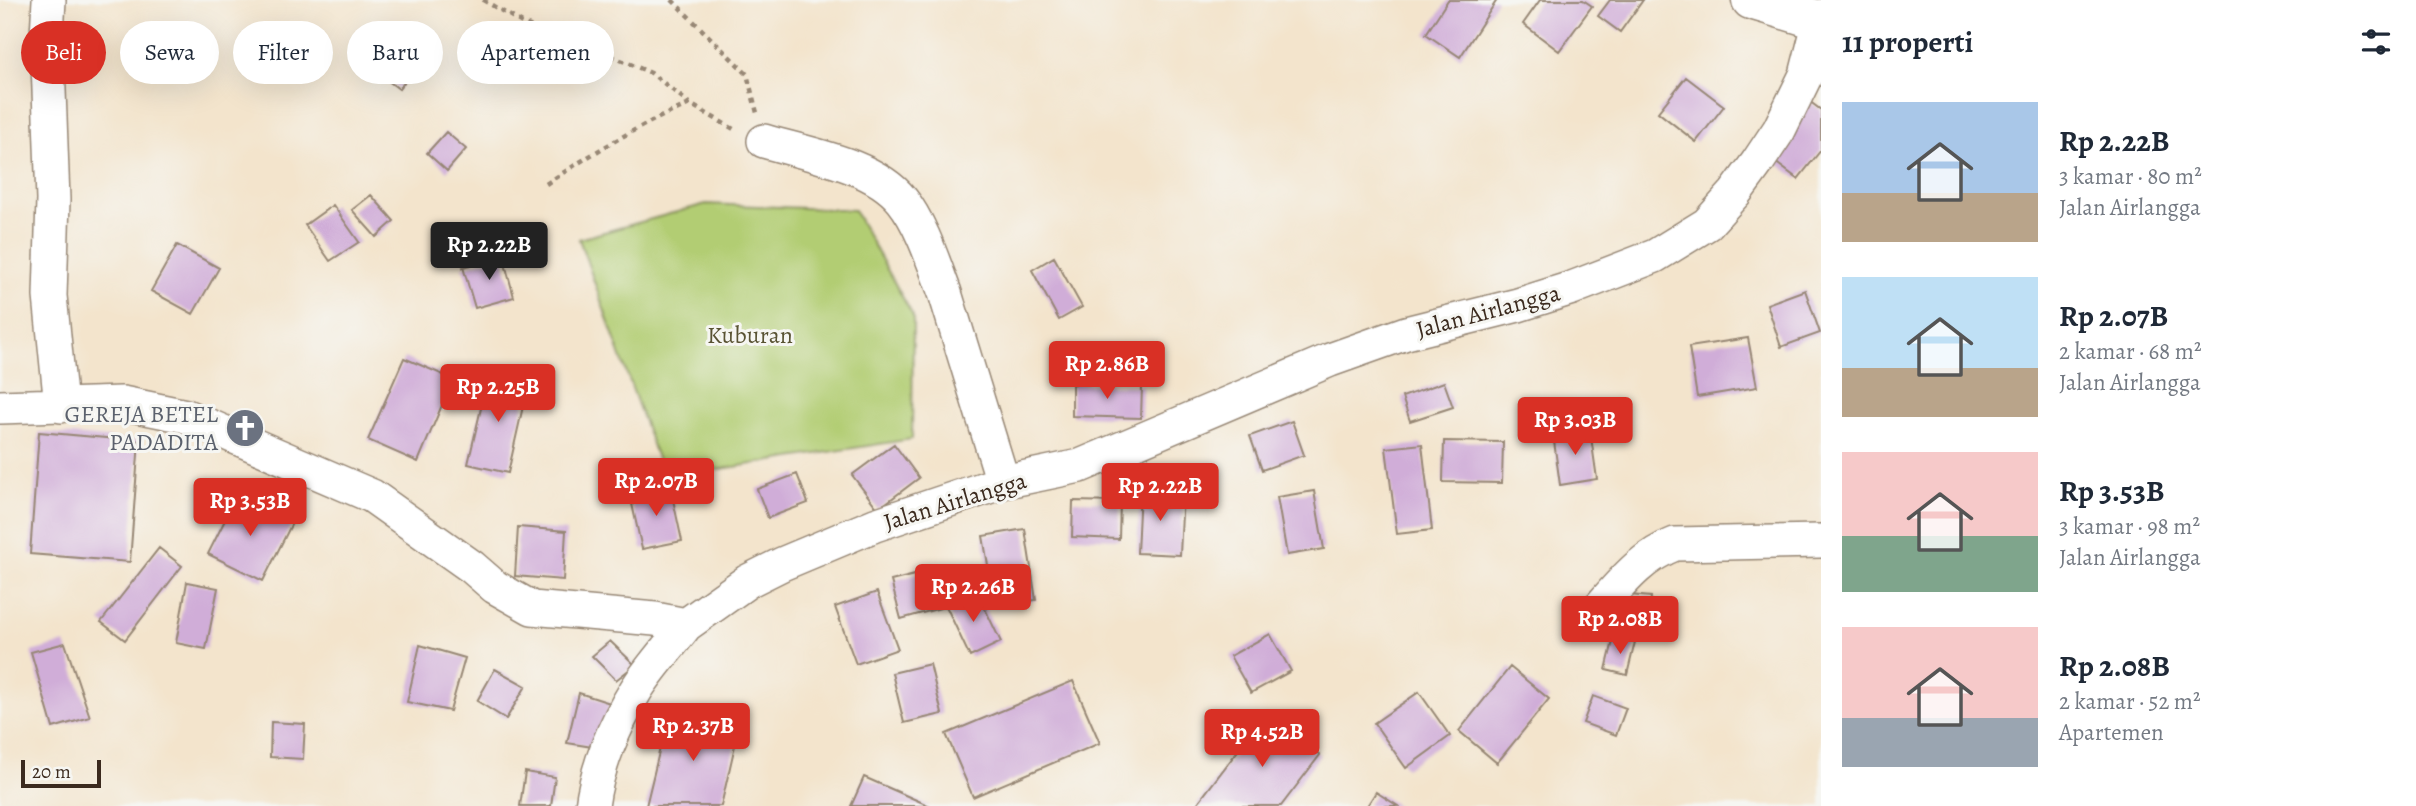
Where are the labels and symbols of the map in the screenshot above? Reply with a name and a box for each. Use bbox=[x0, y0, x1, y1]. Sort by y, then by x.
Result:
pin: Rp 2.22B bbox=[417, 222, 561, 282]
street label: Jalan Airlangga bbox=[1412, 276, 1564, 346]
park label: Kuburan bbox=[707, 319, 793, 351]
pin: Rp 2.86B bbox=[1035, 342, 1179, 401]
pin: Rp 2.25B bbox=[426, 364, 570, 424]
place label: GEREJA BETEL PADADITA bbox=[65, 398, 219, 458]
pin: Rp 3.03B bbox=[1503, 398, 1647, 457]
church icon: GEREJA BETEL PADADITA bbox=[224, 407, 266, 449]
pin: Rp 2.07B bbox=[584, 458, 728, 518]
pin: Rp 2.22B bbox=[1088, 463, 1232, 523]
street label: Jalan Airlangga bbox=[880, 464, 1031, 538]
pin: Rp 3.53B bbox=[178, 478, 322, 538]
pin: Rp 2.26B bbox=[901, 564, 1045, 624]
pin: Rp 2.08B bbox=[1548, 596, 1692, 656]
pin: Rp 2.37B bbox=[621, 704, 765, 763]
pin: Rp 4.52B bbox=[1190, 710, 1334, 769]
scale bar bbox=[21, 757, 102, 789]

